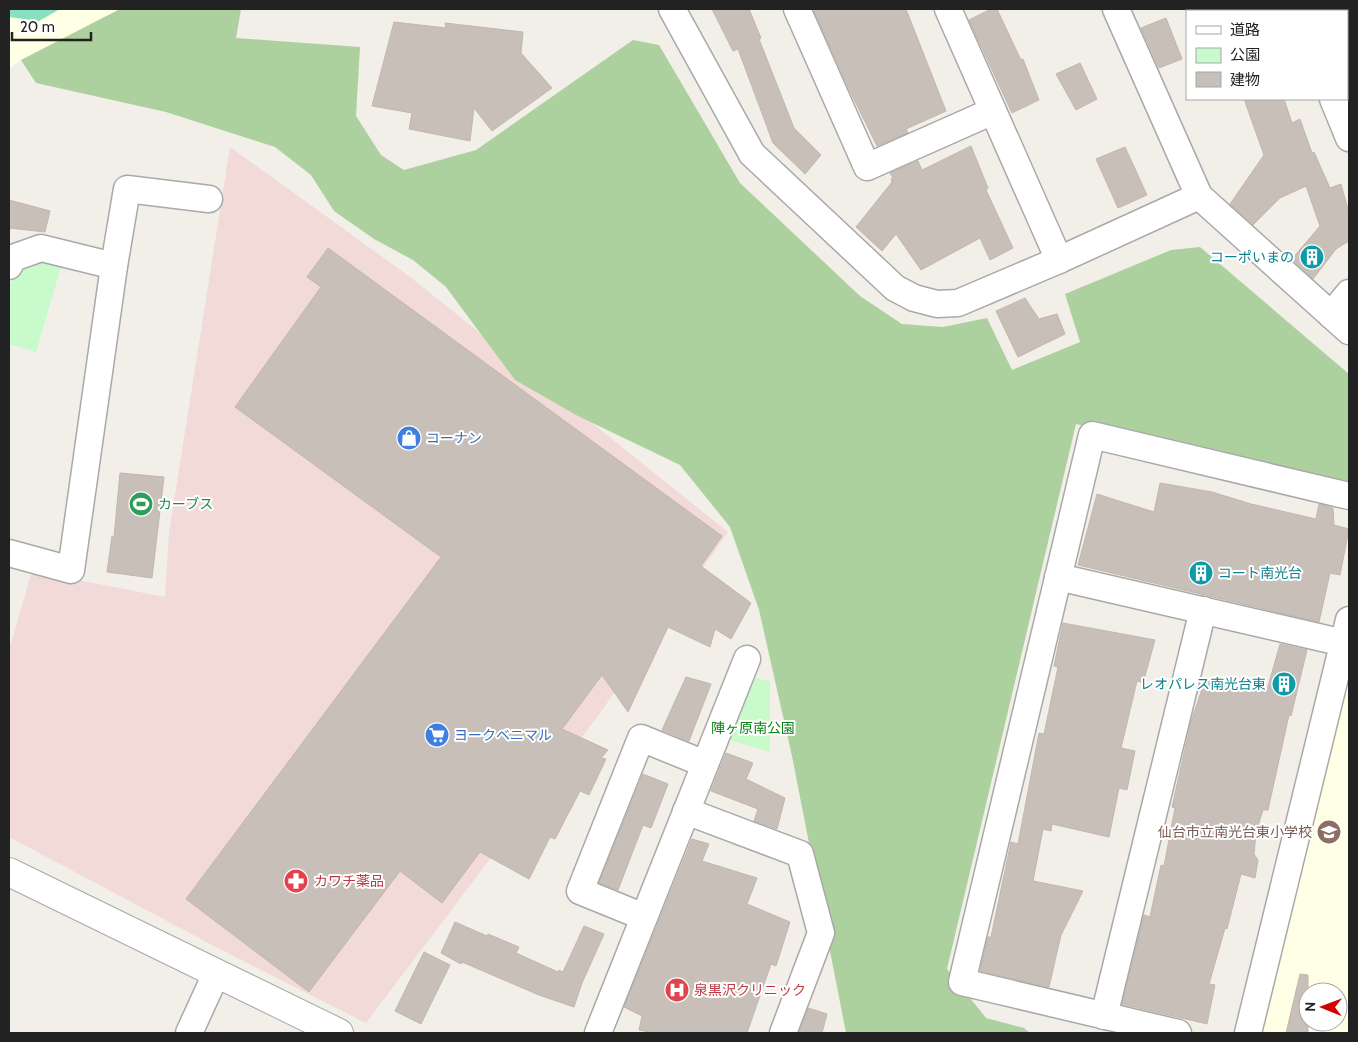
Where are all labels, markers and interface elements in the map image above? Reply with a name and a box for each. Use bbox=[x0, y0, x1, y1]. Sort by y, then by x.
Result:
scale bar bbox=[12, 10, 91, 42]
legend bbox=[1186, 10, 1348, 100]
text: 20 m bbox=[20, 18, 55, 36]
text: 道路 bbox=[1230, 21, 1260, 39]
text: 公園 bbox=[1230, 46, 1260, 64]
text: 建物 bbox=[1230, 71, 1260, 89]
building icon: コーポいまの bbox=[1299, 244, 1325, 270]
place label: コーポいまの bbox=[1210, 248, 1294, 266]
shop icon: コーナン bbox=[396, 425, 422, 451]
place label: コーナン bbox=[426, 429, 482, 447]
sports icon: カーブス bbox=[128, 491, 154, 517]
place label: カーブス bbox=[158, 495, 213, 513]
building icon: コート南光台 bbox=[1188, 560, 1214, 586]
place label: コート南光台 bbox=[1218, 564, 1302, 582]
building icon: レオパレス南光台東 bbox=[1271, 671, 1297, 697]
place label: レオパレス南光台東 bbox=[1140, 675, 1266, 693]
park label: 陣ヶ原南公園 bbox=[711, 719, 795, 737]
supermarket icon: ヨークベニマル bbox=[424, 722, 450, 748]
place label: ヨークベニマル bbox=[454, 726, 552, 744]
school or university icon: 仙台市立南光台東小学校 bbox=[1316, 819, 1342, 845]
place label: 仙台市立南光台東小学校 bbox=[1158, 823, 1312, 841]
pharmacy icon: カワチ薬品 bbox=[283, 868, 309, 894]
place label: カワチ薬品 bbox=[314, 872, 384, 890]
hospital icon: 泉黒沢クリニック bbox=[664, 977, 690, 1003]
place label: 泉黒沢クリニック bbox=[694, 981, 806, 999]
north arrow bbox=[1298, 982, 1348, 1032]
text: N bbox=[1301, 1002, 1319, 1012]

